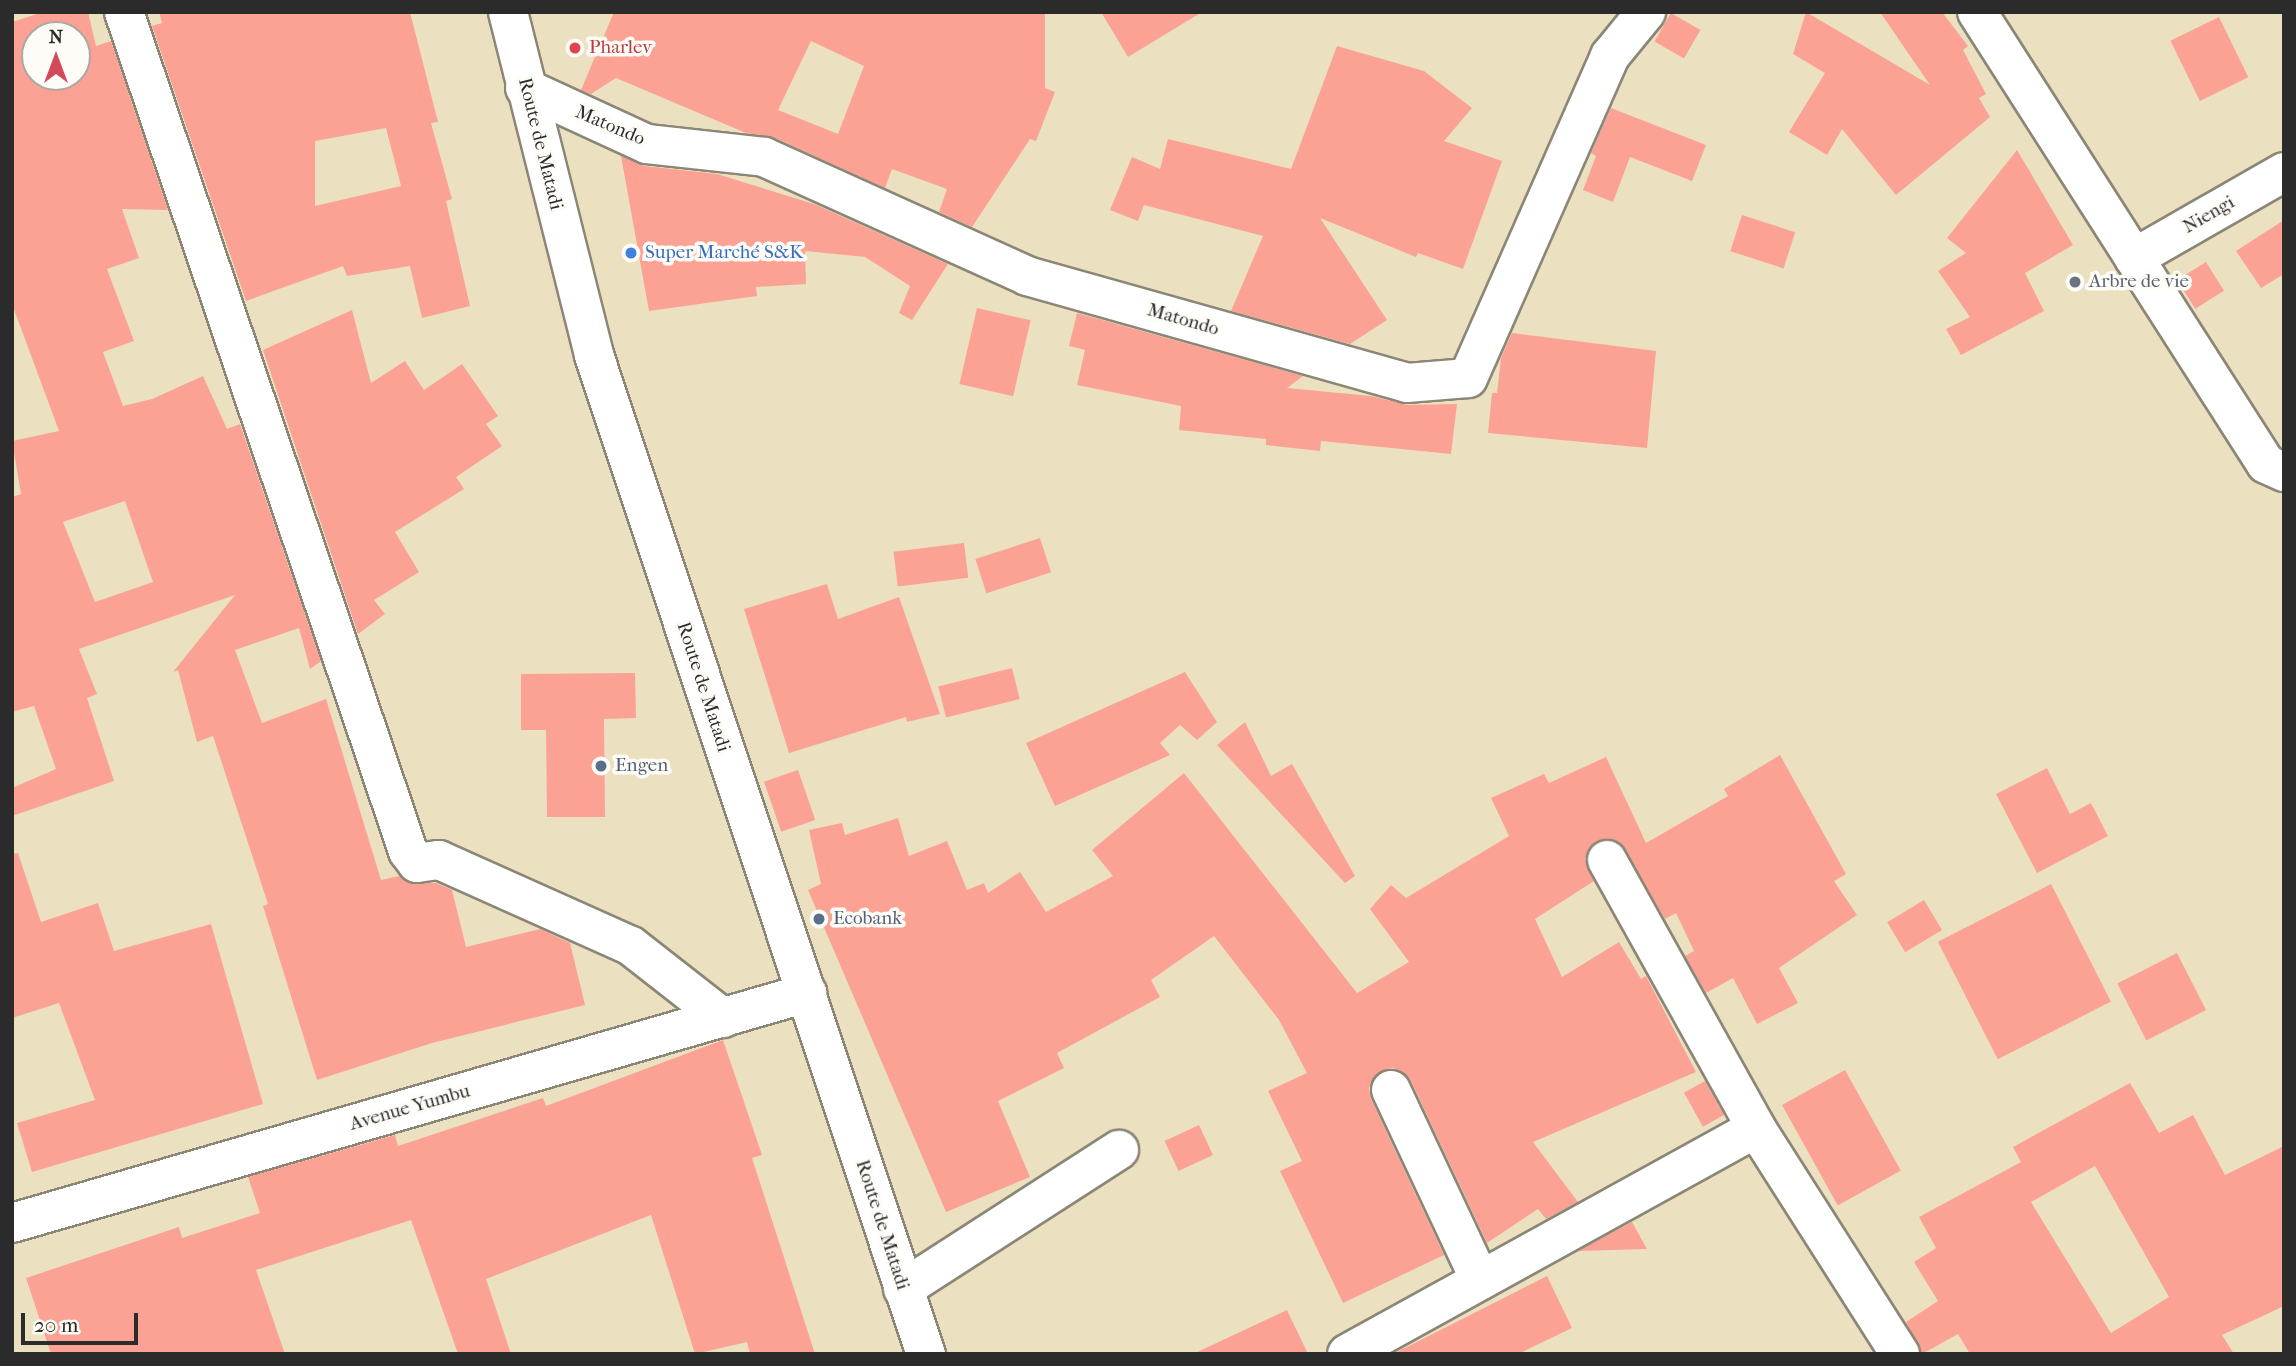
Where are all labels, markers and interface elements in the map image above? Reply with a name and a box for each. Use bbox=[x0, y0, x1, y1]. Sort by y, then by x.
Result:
north arrow bbox=[21, 21, 91, 91]
text: N bbox=[49, 26, 63, 48]
place label: Pharlev bbox=[589, 37, 652, 59]
marker: Pharlev bbox=[567, 40, 583, 56]
street label: Route de Matadi bbox=[513, 76, 567, 212]
street label: Matondo bbox=[572, 101, 648, 151]
street label: Niengi bbox=[2179, 191, 2239, 239]
place label: Super Marché S&K bbox=[645, 242, 803, 264]
marker: Super Marché S&K bbox=[623, 245, 639, 261]
place label: Arbre de vie bbox=[2089, 271, 2189, 293]
marker: Arbre de vie bbox=[2067, 274, 2083, 290]
street label: Matondo bbox=[1145, 299, 1221, 341]
street label: Route de Matadi bbox=[671, 619, 735, 755]
place label: Engen bbox=[615, 755, 668, 777]
marker: Engen bbox=[593, 758, 609, 774]
place label: Ecobank bbox=[833, 908, 902, 930]
marker: Ecobank bbox=[811, 911, 827, 927]
street label: Avenue Yumbu bbox=[347, 1080, 473, 1136]
street label: Route de Matadi bbox=[850, 1157, 914, 1293]
scale bar bbox=[24, 1300, 142, 1344]
text: 20 m bbox=[34, 1313, 78, 1337]

